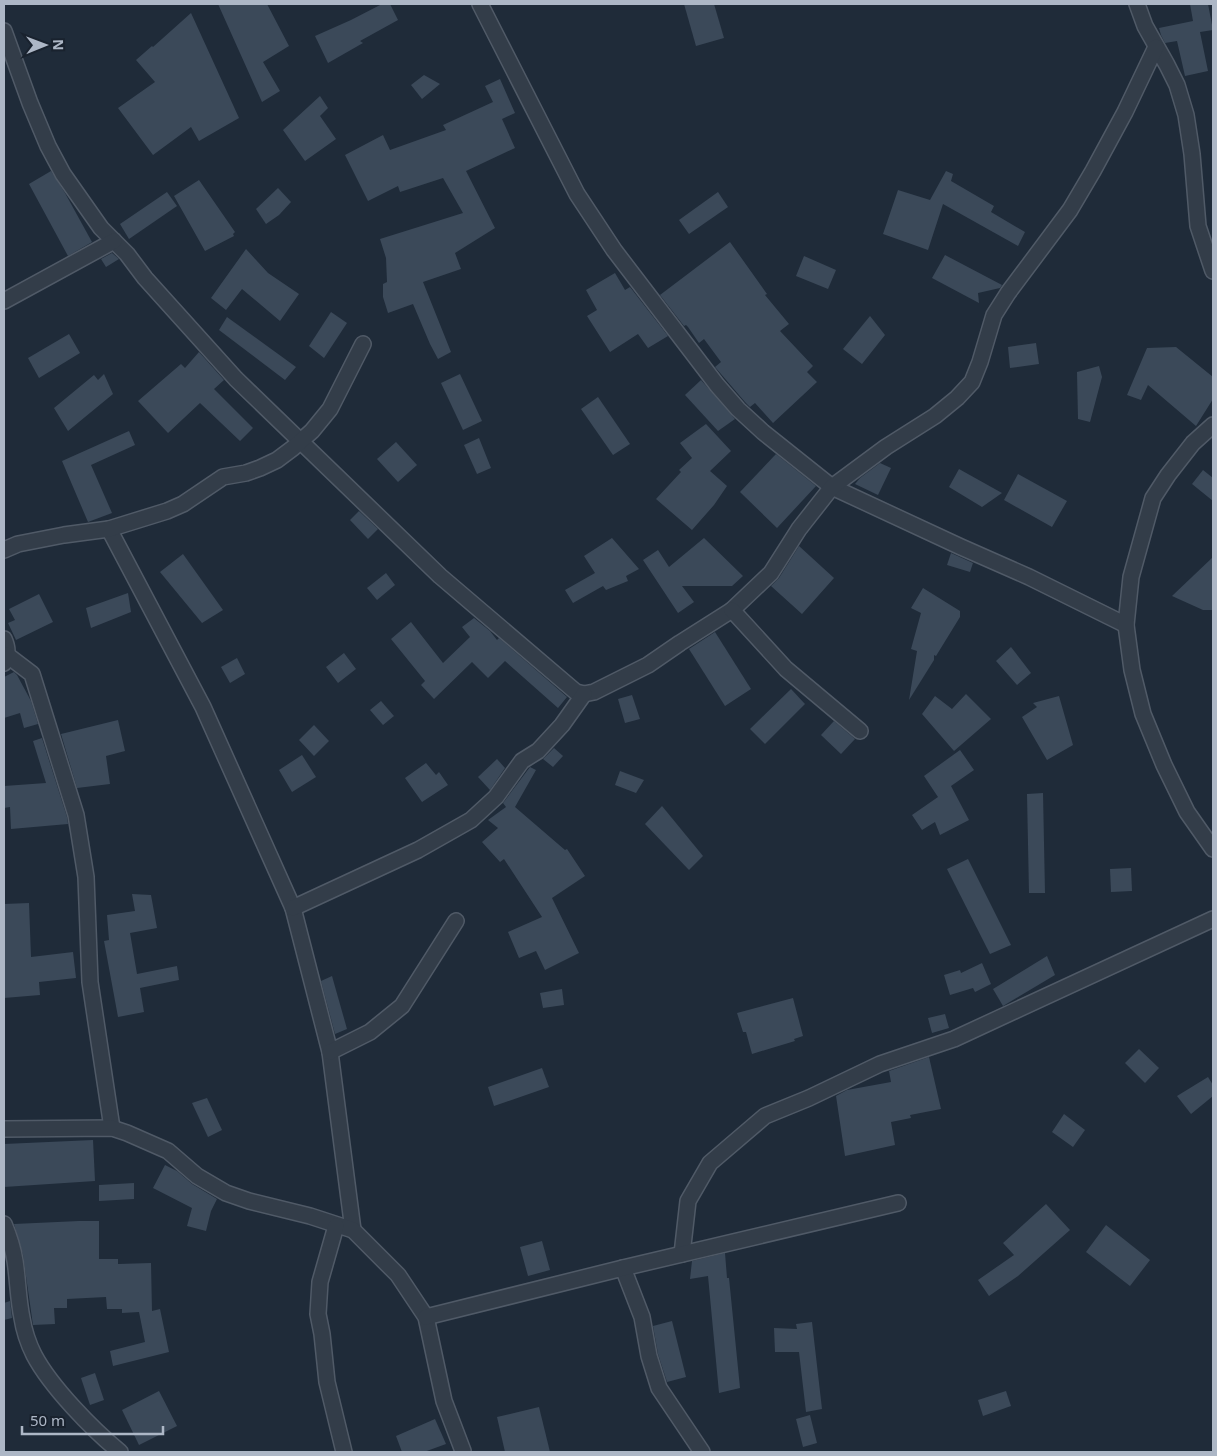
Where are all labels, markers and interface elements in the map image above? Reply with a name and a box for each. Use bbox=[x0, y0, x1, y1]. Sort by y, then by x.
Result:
north arrow bbox=[20, 20, 70, 70]
text: N bbox=[49, 39, 68, 51]
scale bar bbox=[22, 1404, 164, 1436]
text: 50 m bbox=[30, 1410, 65, 1430]

